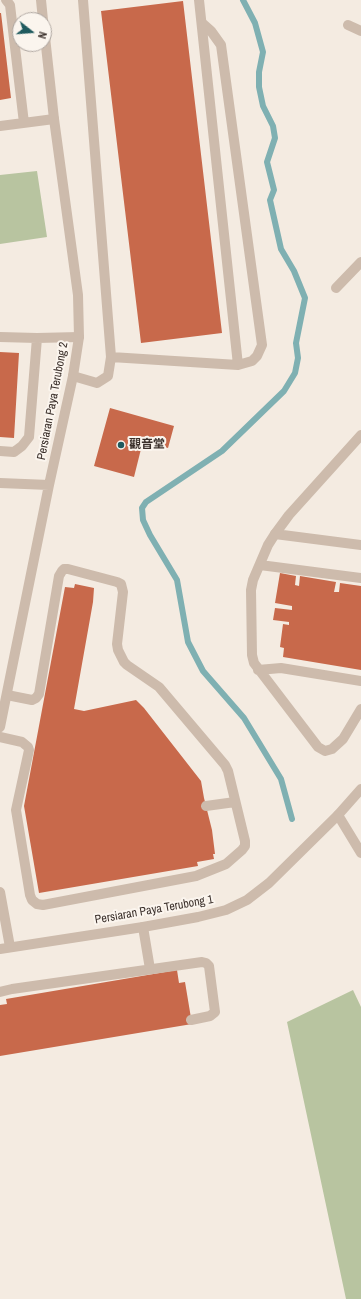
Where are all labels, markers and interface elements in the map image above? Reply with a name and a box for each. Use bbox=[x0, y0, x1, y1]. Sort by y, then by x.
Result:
north arrow bbox=[12, 12, 52, 52]
text: N bbox=[35, 30, 50, 40]
street label: Persiaran Paya Terubong 2 bbox=[35, 341, 71, 461]
place label: 觀音堂 bbox=[129, 438, 165, 452]
marker: 觀音堂 bbox=[116, 440, 126, 450]
street label: Persiaran Paya Terubong 1 bbox=[94, 893, 214, 927]

